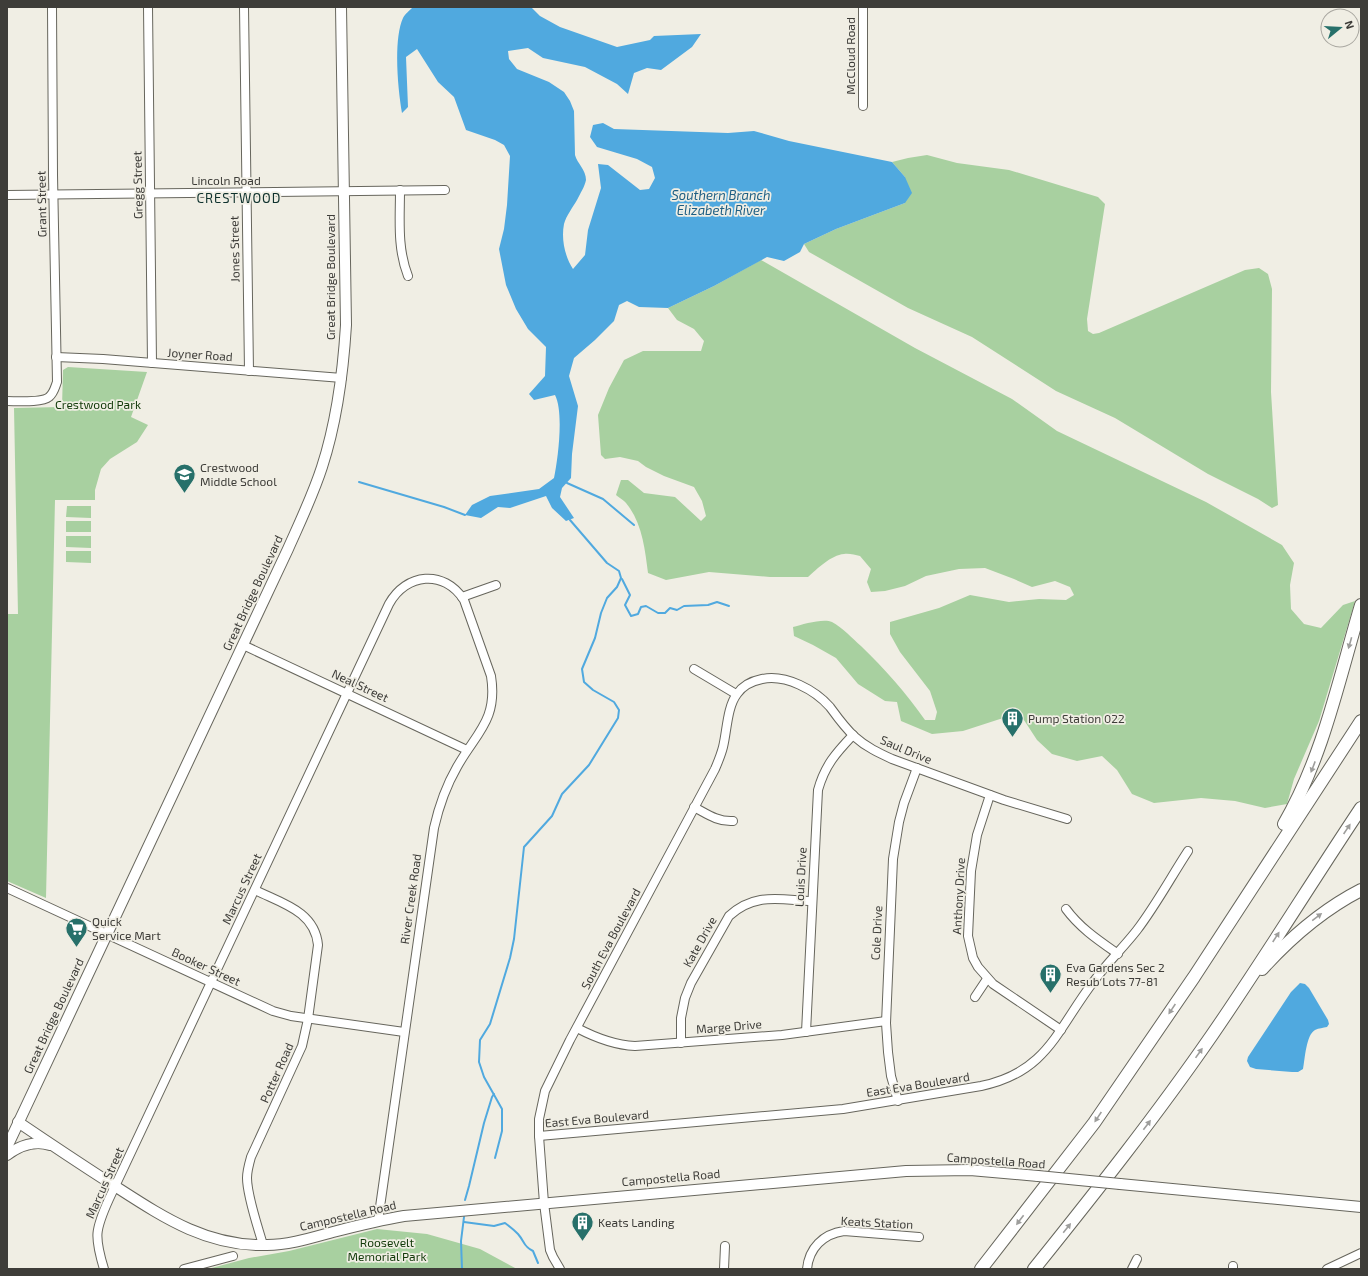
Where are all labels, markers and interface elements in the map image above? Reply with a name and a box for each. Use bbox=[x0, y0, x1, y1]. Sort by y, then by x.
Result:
north arrow bbox=[1320, 8, 1360, 48]
street label: McCloud Road bbox=[843, 17, 857, 95]
text: N bbox=[1343, 19, 1357, 31]
street label: Gregg Street bbox=[129, 150, 145, 219]
street label: Grant Street bbox=[33, 170, 49, 237]
street label: Lincoln Road bbox=[191, 173, 261, 187]
water label: Southern Branch Elizabeth River bbox=[672, 187, 770, 218]
district label: CRESTWOOD bbox=[197, 190, 281, 206]
street label: Great Bridge Boulevard bbox=[323, 214, 337, 340]
street label: Jones Street bbox=[226, 215, 242, 282]
street label: Joyner Road bbox=[167, 345, 233, 363]
park label: Crestwood Park bbox=[55, 397, 141, 411]
place label: Crestwood Middle School bbox=[200, 460, 277, 488]
school or university icon: Crestwood Middle School bbox=[171, 462, 197, 495]
street label: Great Bridge Boulevard bbox=[219, 533, 285, 653]
one-way arrow bbox=[1347, 637, 1353, 649]
street label: Neal Street bbox=[330, 666, 391, 704]
building icon: Pump Station 022 bbox=[999, 706, 1025, 739]
place label: Pump Station 022 bbox=[1028, 711, 1125, 725]
street label: Saul Drive bbox=[879, 732, 934, 766]
one-way arrow bbox=[1309, 761, 1315, 773]
one-way arrow bbox=[1343, 823, 1351, 834]
street label: Louis Drive bbox=[791, 847, 809, 907]
street label: Marcus Street bbox=[219, 851, 264, 926]
street label: River Creek Road bbox=[397, 853, 423, 945]
street label: Anthony Drive bbox=[949, 857, 967, 935]
street label: South Eva Boulevard bbox=[578, 886, 643, 991]
street label: Cole Drive bbox=[868, 905, 884, 961]
one-way arrow bbox=[1311, 913, 1322, 921]
place label: Quick Service Mart bbox=[92, 914, 161, 942]
street label: Kate Drive bbox=[679, 914, 719, 969]
supermarket icon: Quick Service Mart bbox=[63, 916, 89, 949]
one-way arrow bbox=[1272, 932, 1280, 942]
street label: Booker Street bbox=[170, 944, 243, 988]
street label: Great Bridge Boulevard bbox=[20, 956, 86, 1076]
place label: Eva Gardens Sec 2 Resub Lots 77-81 bbox=[1066, 960, 1165, 988]
building icon: Eva Gardens Sec 2 Resub Lots 77-81 bbox=[1037, 962, 1063, 995]
one-way arrow bbox=[1168, 1004, 1176, 1015]
street label: Marge Drive bbox=[695, 1016, 762, 1036]
street label: Potter Road bbox=[257, 1040, 296, 1105]
one-way arrow bbox=[1195, 1048, 1203, 1059]
street label: East Eva Boulevard bbox=[865, 1069, 971, 1099]
street label: East Eva Boulevard bbox=[544, 1106, 650, 1130]
one-way arrow bbox=[1094, 1111, 1102, 1122]
one-way arrow bbox=[1143, 1119, 1151, 1130]
street label: Marcus Street bbox=[82, 1144, 126, 1220]
street label: Campostella Road bbox=[946, 1150, 1046, 1170]
street label: Campostella Road bbox=[621, 1166, 721, 1188]
street label: Campostella Road bbox=[298, 1197, 398, 1233]
building icon: Keats Landing bbox=[570, 1210, 596, 1243]
street label: Keats Station bbox=[841, 1213, 914, 1231]
place label: Keats Landing bbox=[598, 1215, 675, 1229]
one-way arrow bbox=[1016, 1215, 1024, 1225]
one-way arrow bbox=[1063, 1222, 1072, 1233]
park label: Roosevelt Memorial Park bbox=[347, 1235, 427, 1263]

